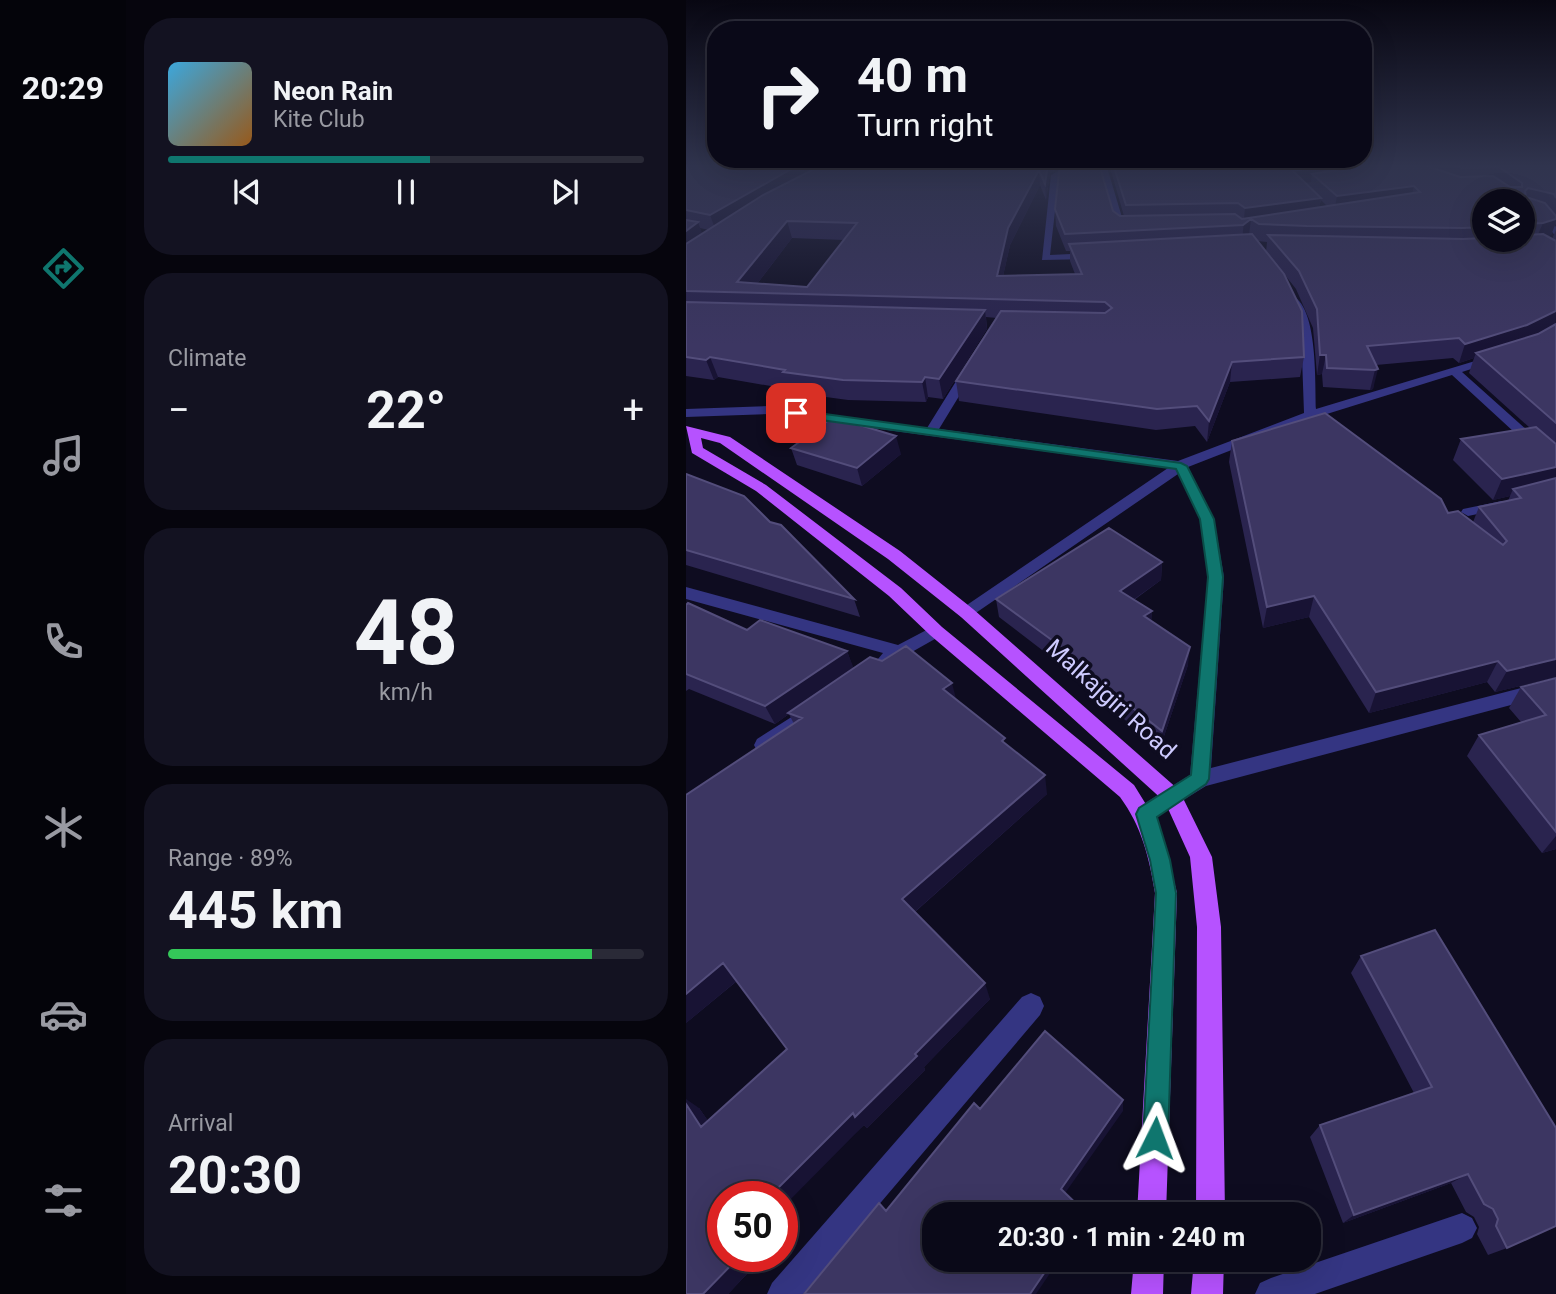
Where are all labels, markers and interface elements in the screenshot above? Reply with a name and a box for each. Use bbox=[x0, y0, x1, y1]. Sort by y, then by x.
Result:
text: 40 m bbox=[857, 47, 968, 104]
icon: right bbox=[742, 49, 833, 140]
text: 20:29 bbox=[22, 69, 104, 107]
text: Neon Rain bbox=[273, 76, 393, 106]
text: Kite Club bbox=[273, 106, 365, 133]
text: Turn right bbox=[857, 106, 993, 144]
icon: previous bbox=[228, 173, 266, 211]
icon: pause bbox=[387, 173, 425, 211]
icon: next bbox=[546, 173, 584, 211]
map controls bbox=[1472, 189, 1535, 252]
button: layers bbox=[1472, 189, 1535, 252]
icon: directions bbox=[39, 244, 88, 293]
text: Climate bbox=[168, 345, 247, 372]
text: 22° bbox=[366, 380, 446, 441]
pin bbox=[766, 383, 826, 443]
text: − bbox=[168, 388, 190, 432]
text: + bbox=[622, 388, 644, 432]
icon: arrive bbox=[777, 394, 815, 432]
icon: music bbox=[39, 431, 88, 480]
text: 48 bbox=[354, 580, 458, 686]
icon: phone bbox=[39, 617, 88, 666]
street label: Malkajgiri Road bbox=[1040, 633, 1182, 765]
text: km/h bbox=[379, 679, 433, 706]
icon: climate bbox=[39, 803, 88, 852]
text: Range · 89% bbox=[168, 845, 293, 872]
text: 445 km bbox=[168, 880, 343, 941]
icon: car bbox=[39, 990, 88, 1039]
position arrow bbox=[1118, 1101, 1192, 1175]
text: Arrival bbox=[168, 1110, 233, 1137]
text: 20:30 bbox=[168, 1145, 302, 1206]
icon: filters bbox=[39, 1176, 88, 1225]
speed limit sign: 50 bbox=[707, 1181, 798, 1272]
text: 20:30 · 1 min · 240 m bbox=[998, 1222, 1245, 1252]

